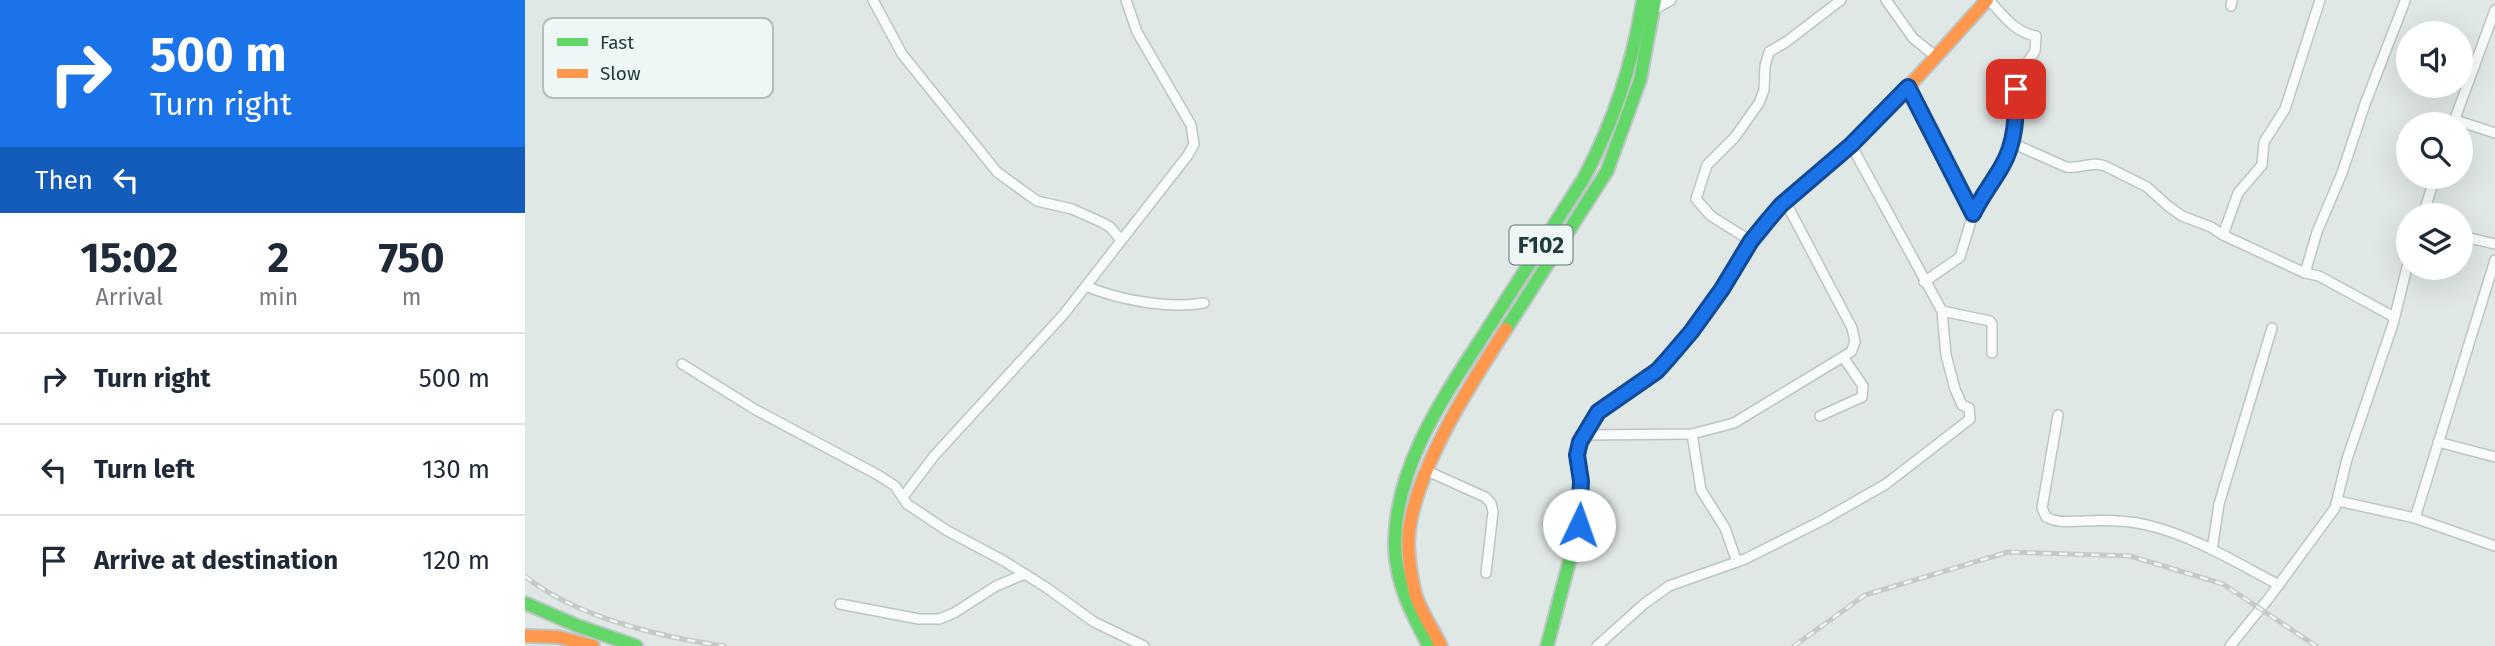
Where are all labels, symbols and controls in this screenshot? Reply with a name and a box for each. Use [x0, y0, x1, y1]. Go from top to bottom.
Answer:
legend [543, 18, 773, 98]
map controls [2396, 21, 2473, 280]
button: sound [2396, 21, 2473, 98]
text: 500 m [150, 25, 287, 84]
icon: right [35, 28, 126, 119]
text: Fast [600, 31, 634, 54]
pin [1986, 59, 2046, 119]
text: Slow [600, 62, 641, 85]
icon: arrive [1997, 70, 2035, 108]
text: Turn right [150, 85, 292, 123]
button: search [2396, 112, 2473, 189]
icon: left [107, 161, 145, 199]
text: Then [35, 165, 93, 196]
button: layers [2396, 203, 2473, 280]
road number: F102 [1509, 226, 1573, 264]
text: 15:02 [80, 233, 178, 283]
text: 2 [267, 233, 289, 283]
text: 750 [378, 233, 445, 283]
text: Arrival [96, 283, 163, 311]
text: min [258, 283, 298, 311]
text: m [402, 283, 421, 311]
icon: right [35, 360, 73, 398]
text: Turn right [94, 363, 211, 394]
text: 500 m [419, 363, 490, 394]
icon: left [35, 451, 73, 489]
text: Turn left [94, 454, 195, 485]
text: 130 m [422, 454, 490, 485]
position arrow [1542, 488, 1616, 562]
icon: arrive [35, 542, 73, 580]
text: Arrive at destination [94, 545, 338, 576]
text: 120 m [422, 545, 490, 576]

